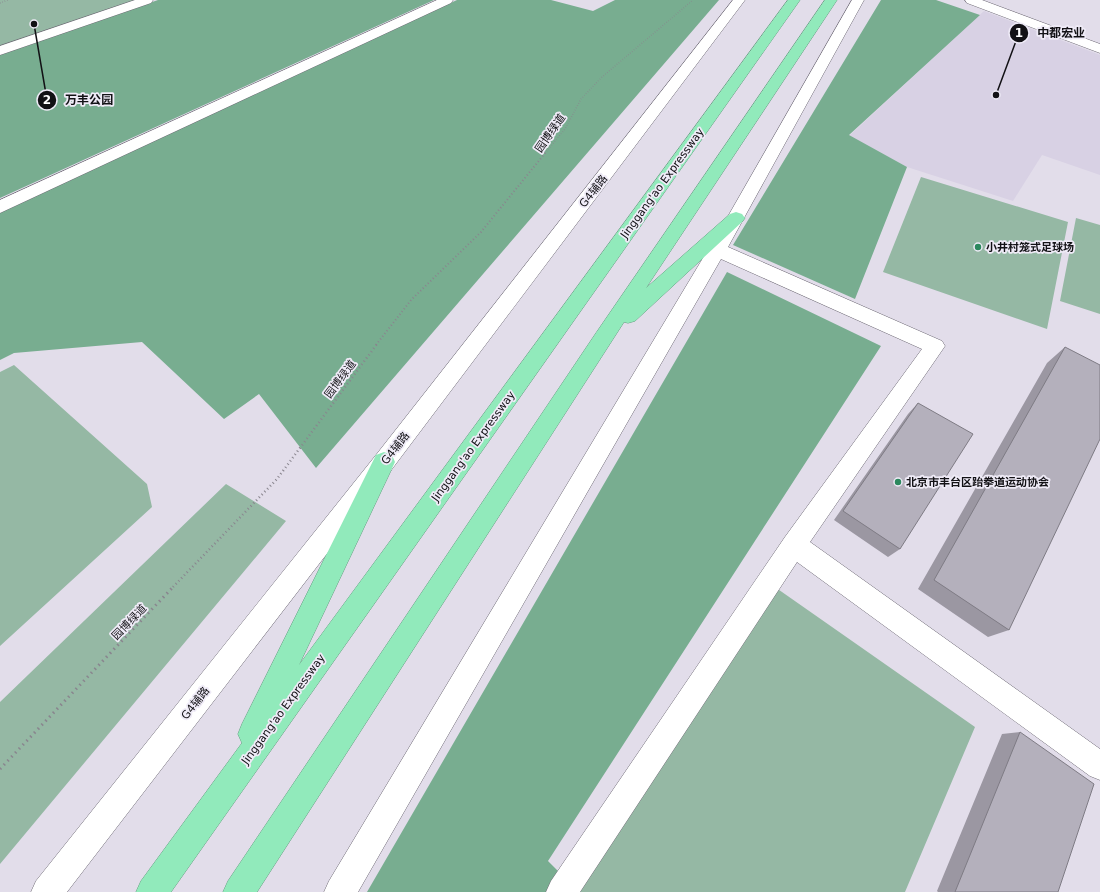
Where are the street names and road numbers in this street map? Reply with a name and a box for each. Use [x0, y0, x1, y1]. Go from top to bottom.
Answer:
street label: 园博绿道 [532, 112, 568, 155]
street label: Jinggang'ao Expressway [617, 125, 707, 242]
street label: G4辅路 [577, 173, 610, 210]
street label: 园博绿道 [322, 358, 359, 401]
street label: Jinggang'ao Expressway [428, 388, 518, 505]
street label: G4辅路 [379, 430, 412, 467]
street label: 园博绿道 [109, 602, 149, 643]
street label: Jinggang'ao Expressway [238, 651, 328, 768]
street label: G4辅路 [179, 685, 212, 722]

